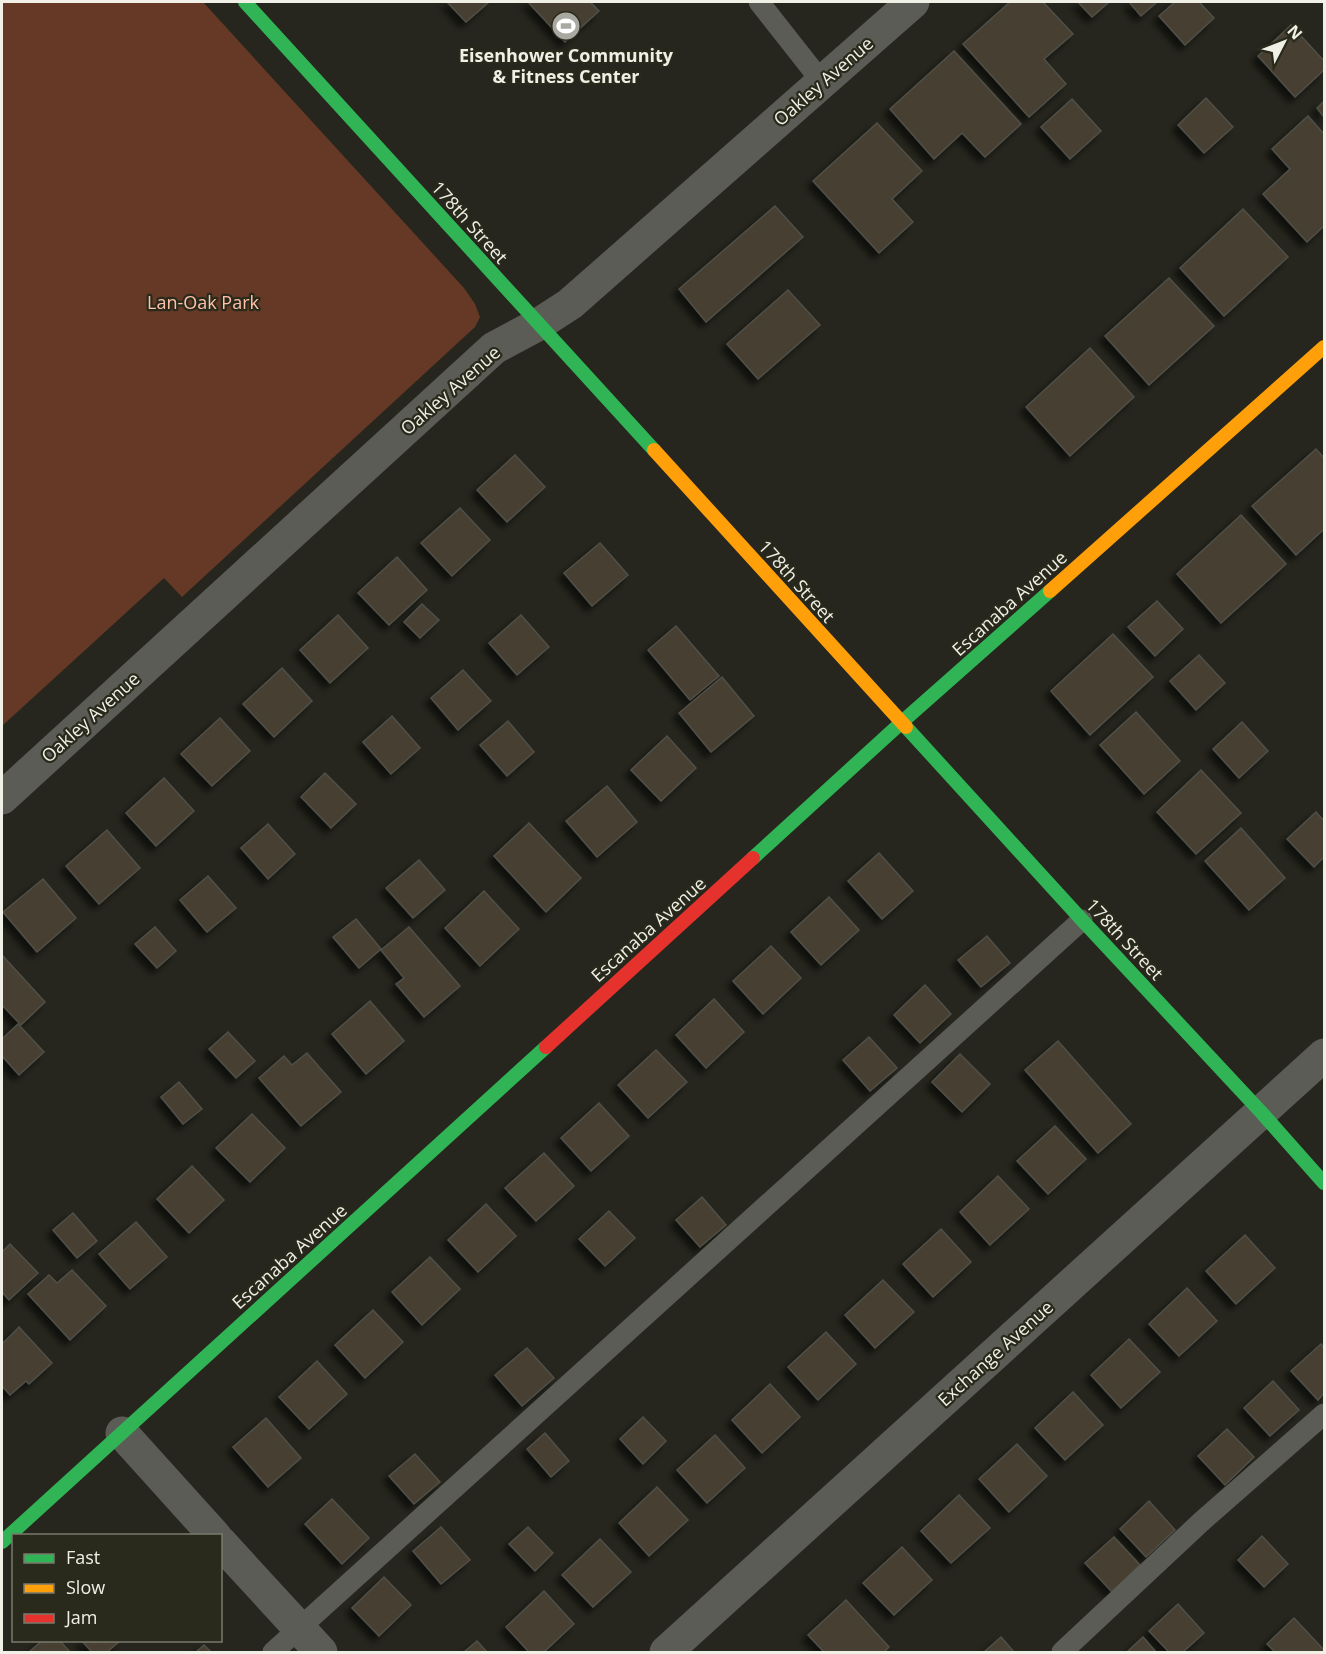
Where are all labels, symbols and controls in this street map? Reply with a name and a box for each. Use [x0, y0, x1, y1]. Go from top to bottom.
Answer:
sports icon: Eisenhower Community & Fitness Center [550, 10, 582, 42]
north arrow [1254, 12, 1314, 72]
text: N [1283, 20, 1308, 44]
street label: Oakley Avenue [768, 31, 878, 131]
place label: Eisenhower Community & Fitness Center [459, 43, 674, 88]
street label: 178th Street [427, 176, 513, 268]
park label: Lan-Oak Park [147, 290, 260, 314]
street label: Oakley Avenue [395, 340, 505, 440]
street label: 178th Street [754, 535, 840, 627]
street label: Escanaba Avenue [946, 545, 1072, 661]
street label: Oakley Avenue [36, 666, 144, 768]
street label: Escanaba Avenue [585, 871, 711, 987]
street label: 178th Street [1081, 893, 1169, 985]
street label: Escanaba Avenue [226, 1198, 352, 1314]
street label: Exchange Avenue [932, 1295, 1058, 1411]
legend [12, 1534, 222, 1642]
text: Fast [66, 1545, 100, 1569]
text: Slow [66, 1575, 105, 1599]
text: Jam [64, 1605, 98, 1629]

